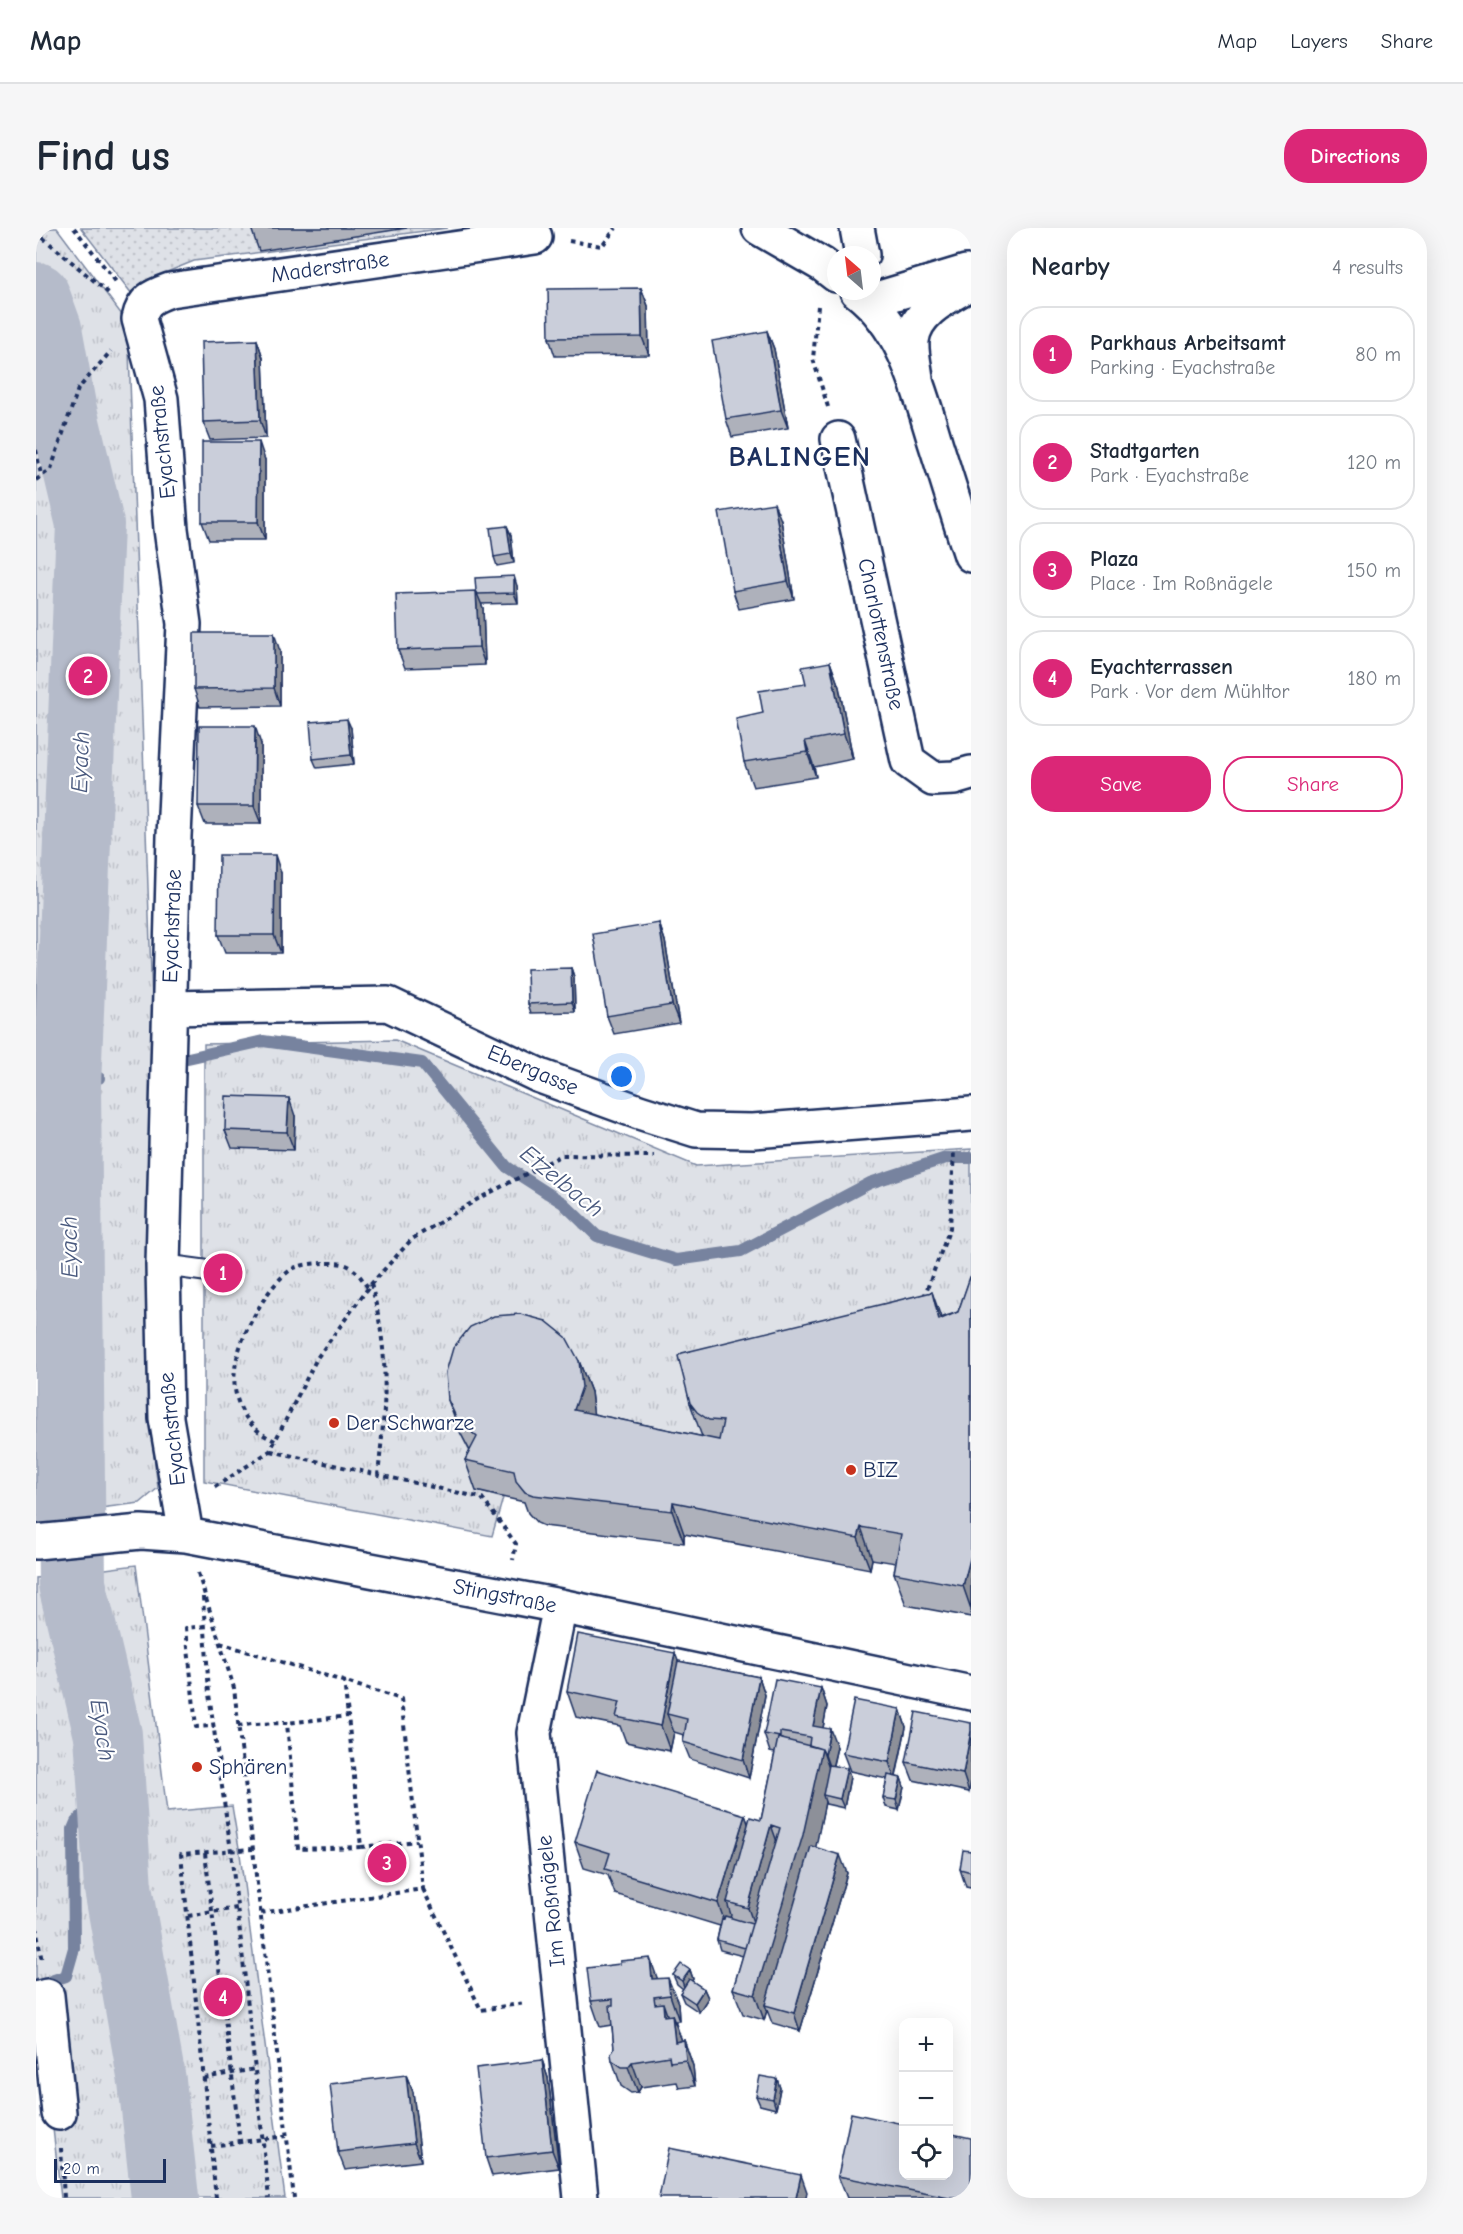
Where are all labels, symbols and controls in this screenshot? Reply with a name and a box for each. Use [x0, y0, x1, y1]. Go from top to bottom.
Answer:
text: Map [30, 25, 81, 57]
text: Map [1218, 29, 1257, 53]
text: Layers [1290, 29, 1348, 53]
text: Share [1381, 29, 1433, 53]
button: Directions [1284, 129, 1427, 183]
text: Find us [36, 132, 170, 181]
street label: Maderstraße [269, 246, 391, 288]
north arrow [827, 246, 881, 300]
text: Nearby [1031, 252, 1110, 282]
text: 4 results [1332, 256, 1403, 279]
text: Parkhaus Arbeitsamt [1090, 330, 1285, 356]
text: 1 [1049, 343, 1056, 366]
text: 80 m [1355, 343, 1401, 366]
text: Parking · Eyachstraße [1090, 356, 1275, 379]
street label: Eyachstraße [143, 384, 181, 500]
text: Stadtgarten [1090, 438, 1200, 464]
district label: BALINGEN [728, 441, 872, 473]
text: 2 [1048, 451, 1057, 474]
text: 120 m [1347, 451, 1401, 474]
text: Park · Eyachstraße [1090, 464, 1249, 487]
text: Plaza [1090, 546, 1139, 572]
street label: Charlottenstraße [852, 556, 910, 712]
text: 3 [1048, 559, 1057, 582]
text: 150 m [1347, 559, 1401, 582]
text: Place · Im Roßnägele [1090, 572, 1273, 595]
pin: 2 [68, 654, 108, 698]
text: Eyachterrassen [1090, 654, 1233, 680]
text: 4 [1048, 667, 1057, 690]
text: 180 m [1347, 667, 1401, 690]
text: Park · Vor dem Mühltor [1090, 680, 1289, 703]
water label: Eyach [65, 730, 95, 794]
button: Save [1031, 756, 1211, 812]
button: Share [1223, 756, 1403, 812]
street label: Eyachstraße [157, 868, 187, 984]
street label: Ebergasse [484, 1039, 582, 1101]
your location [607, 1062, 636, 1091]
water label: Etzelbach [515, 1139, 609, 1223]
water label: Eyach [54, 1216, 84, 1278]
pin: 1 [204, 1250, 243, 1296]
street label: Eyachstraße [153, 1371, 191, 1487]
place label: Der Schwarze [346, 1410, 474, 1436]
marker: Der Schwarze [327, 1416, 341, 1430]
place label: BIZ [863, 1457, 898, 1483]
marker: BIZ [844, 1463, 858, 1477]
street label: Stingstraße [451, 1573, 559, 1619]
water label: Eyach [84, 1697, 122, 1763]
place label: Sphären [209, 1754, 287, 1780]
marker: Sphären [190, 1760, 204, 1774]
street label: Im Roßnägele [531, 1834, 571, 1968]
pin: 3 [368, 1840, 406, 1886]
pin: 4 [204, 1974, 243, 2020]
map controls [899, 2018, 953, 2180]
button: + [899, 2018, 953, 2072]
button: − [899, 2072, 953, 2126]
button: locate [899, 2126, 953, 2180]
scale bar [54, 2156, 166, 2184]
text: 20 m [63, 2160, 100, 2178]

